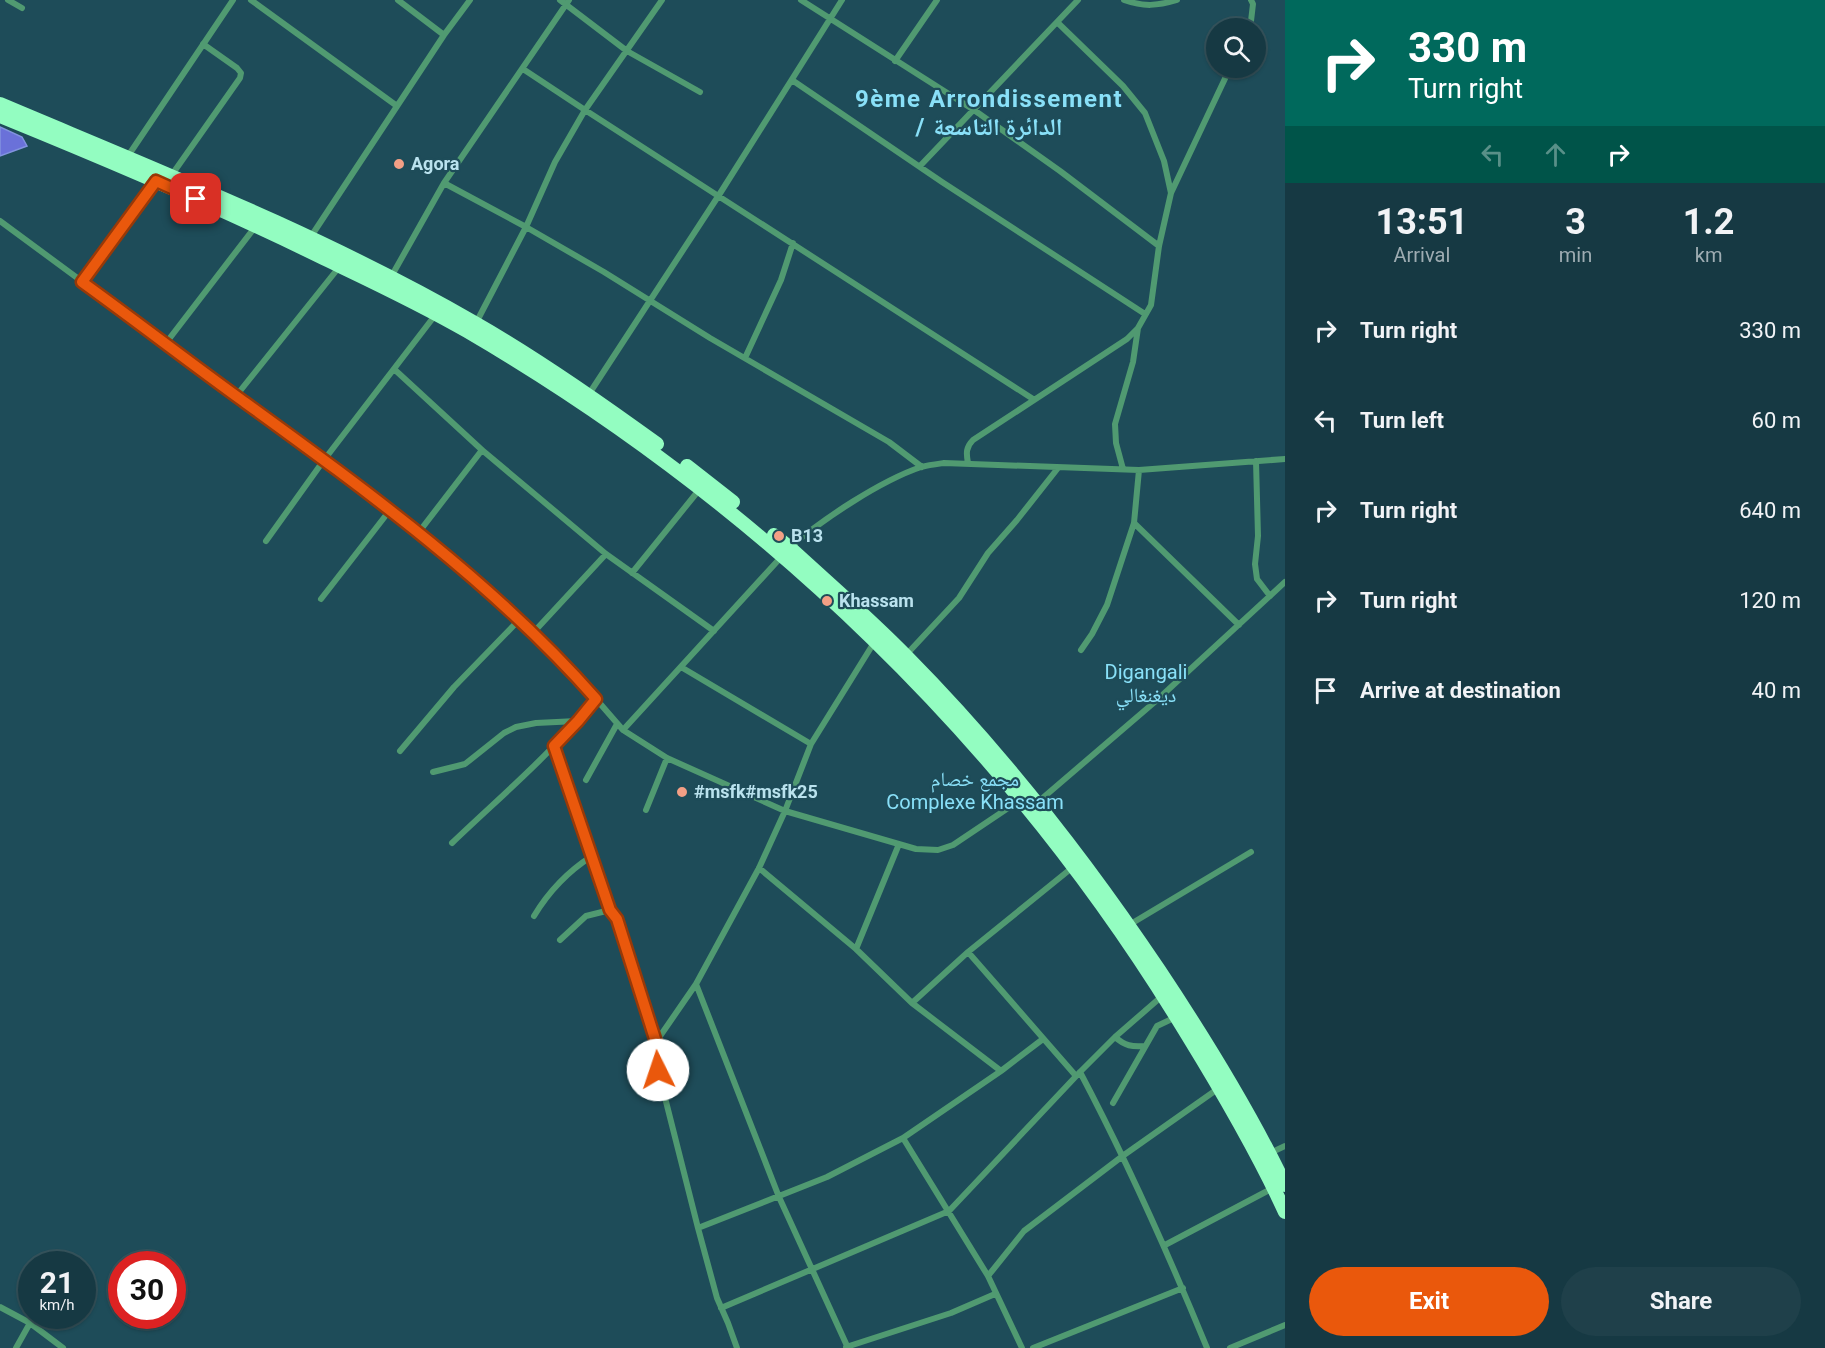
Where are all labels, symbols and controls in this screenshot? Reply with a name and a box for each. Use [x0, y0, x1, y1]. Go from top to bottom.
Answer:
map controls [1206, 18, 1266, 78]
button: search [1206, 18, 1266, 78]
text: 330 m [1408, 23, 1527, 72]
icon: right [1309, 24, 1387, 102]
text: Turn right [1408, 73, 1523, 105]
district label: 9ème Arrondissement / الدائرة التاسعة [855, 85, 1123, 141]
icon: left [1476, 138, 1509, 171]
icon: ahead [1539, 138, 1572, 171]
icon: right [1602, 138, 1635, 171]
place label: Agora [411, 153, 460, 174]
marker: Agora [392, 157, 406, 171]
pin [170, 173, 221, 224]
icon: arrive [179, 182, 212, 215]
text: 13:51 [1376, 201, 1468, 243]
text: 3 [1565, 201, 1586, 243]
text: 1.2 [1683, 201, 1734, 243]
text: Arrival [1394, 243, 1450, 267]
text: min [1559, 243, 1592, 267]
text: km [1695, 243, 1722, 267]
icon: right [1309, 314, 1342, 347]
text: Turn right [1360, 318, 1457, 343]
text: 330 m [1739, 318, 1801, 343]
icon: left [1309, 404, 1342, 437]
text: Turn left [1360, 408, 1444, 433]
text: 60 m [1752, 408, 1801, 433]
icon: right [1309, 494, 1342, 527]
text: Turn right [1360, 498, 1457, 523]
text: 640 m [1739, 498, 1801, 523]
place label: B13 [791, 525, 823, 546]
marker: B13 [772, 529, 786, 543]
icon: right [1309, 584, 1342, 617]
text: Turn right [1360, 588, 1457, 613]
text: 120 m [1739, 588, 1801, 613]
place label: Khassam [839, 590, 914, 611]
marker: Khassam [820, 594, 834, 608]
district label: Digangali ديغنغالي [1105, 660, 1187, 711]
icon: arrive [1309, 674, 1342, 707]
text: Arrive at destination [1360, 678, 1561, 703]
text: 40 m [1752, 678, 1801, 703]
district label: مجمع خصام Complexe Khassam [886, 767, 1064, 814]
place label: #msfk#msfk25 [694, 781, 818, 802]
marker: #msfk#msfk25 [675, 785, 689, 799]
position arrow [626, 1038, 690, 1102]
speed limit sign: 30 [108, 1251, 186, 1329]
text: 21 [40, 1265, 74, 1300]
button: Exit [1309, 1267, 1549, 1336]
button: Share [1561, 1267, 1801, 1336]
text: km/h [39, 1296, 75, 1314]

